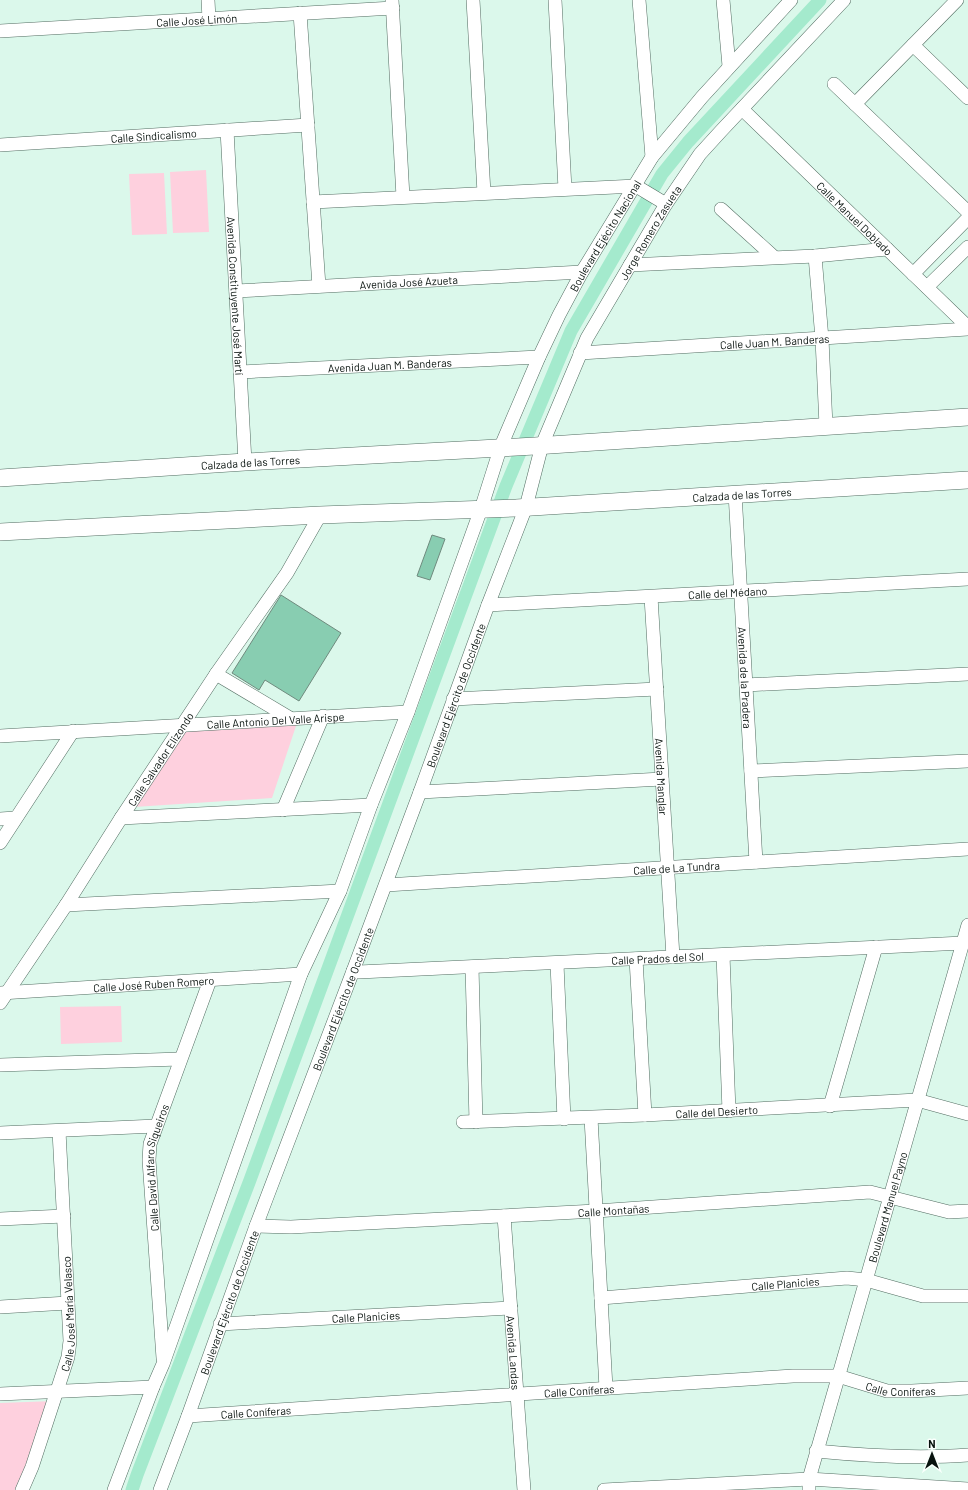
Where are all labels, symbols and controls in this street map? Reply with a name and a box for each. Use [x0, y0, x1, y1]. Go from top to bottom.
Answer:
street label: Calle José Limón [156, 11, 238, 28]
street label: Calle Sindicalismo [110, 126, 197, 144]
street label: Boulevard Ejécito Nacional [566, 177, 643, 293]
street label: Calle Manuel Doblado [814, 178, 896, 258]
street label: Jorge Romero Zasueta [616, 183, 683, 282]
street label: Avenida Constituyente José Martí [225, 216, 247, 376]
street label: Avenida José Azueta [359, 272, 458, 291]
street label: Calle Juan M. Banderas [719, 331, 830, 351]
street label: Avenida Juan M. Banderas [327, 355, 452, 374]
street label: Calzada de las Torres [200, 452, 300, 471]
street label: Calzada de las Torres [692, 484, 792, 504]
street label: Calle del Médano [688, 583, 768, 601]
street label: Boulevard Ejército de Occidente [423, 621, 487, 769]
street label: Avenida de la Pradera [736, 626, 755, 729]
street label: Calle Salvador Elizondo [124, 709, 196, 808]
street label: Calle Antonio Del Valle Arispe [206, 709, 345, 730]
street label: Avenida Manglar [653, 738, 671, 816]
street label: Calle de La Tundra [633, 858, 720, 876]
street label: Boulevard Ejército de Occidente [309, 925, 375, 1072]
street label: Calle Prados del Sol [611, 949, 704, 966]
street label: Calle José Ruben Romero [93, 973, 215, 994]
street label: Calle David Alfaro Siqueiros [142, 1102, 171, 1232]
street label: Calle del Desierto [675, 1102, 758, 1120]
street label: Boulevard Manuel Payno [865, 1150, 909, 1264]
street label: Calle Montañas [577, 1201, 650, 1218]
street label: Boulevard Ejército de Occidente [197, 1228, 261, 1376]
street label: Calle José María Velasco [57, 1256, 77, 1373]
street label: Calle Planicies [751, 1274, 820, 1292]
street label: Calle Planicies [331, 1308, 400, 1324]
street label: Avenida Landas [505, 1315, 523, 1390]
street label: Calle Coníferas [864, 1378, 936, 1398]
street label: Calle Coníferas [544, 1381, 615, 1399]
street label: Calle Coníferas [220, 1403, 291, 1420]
north arrow [912, 1434, 952, 1474]
text: N [928, 1437, 936, 1450]

